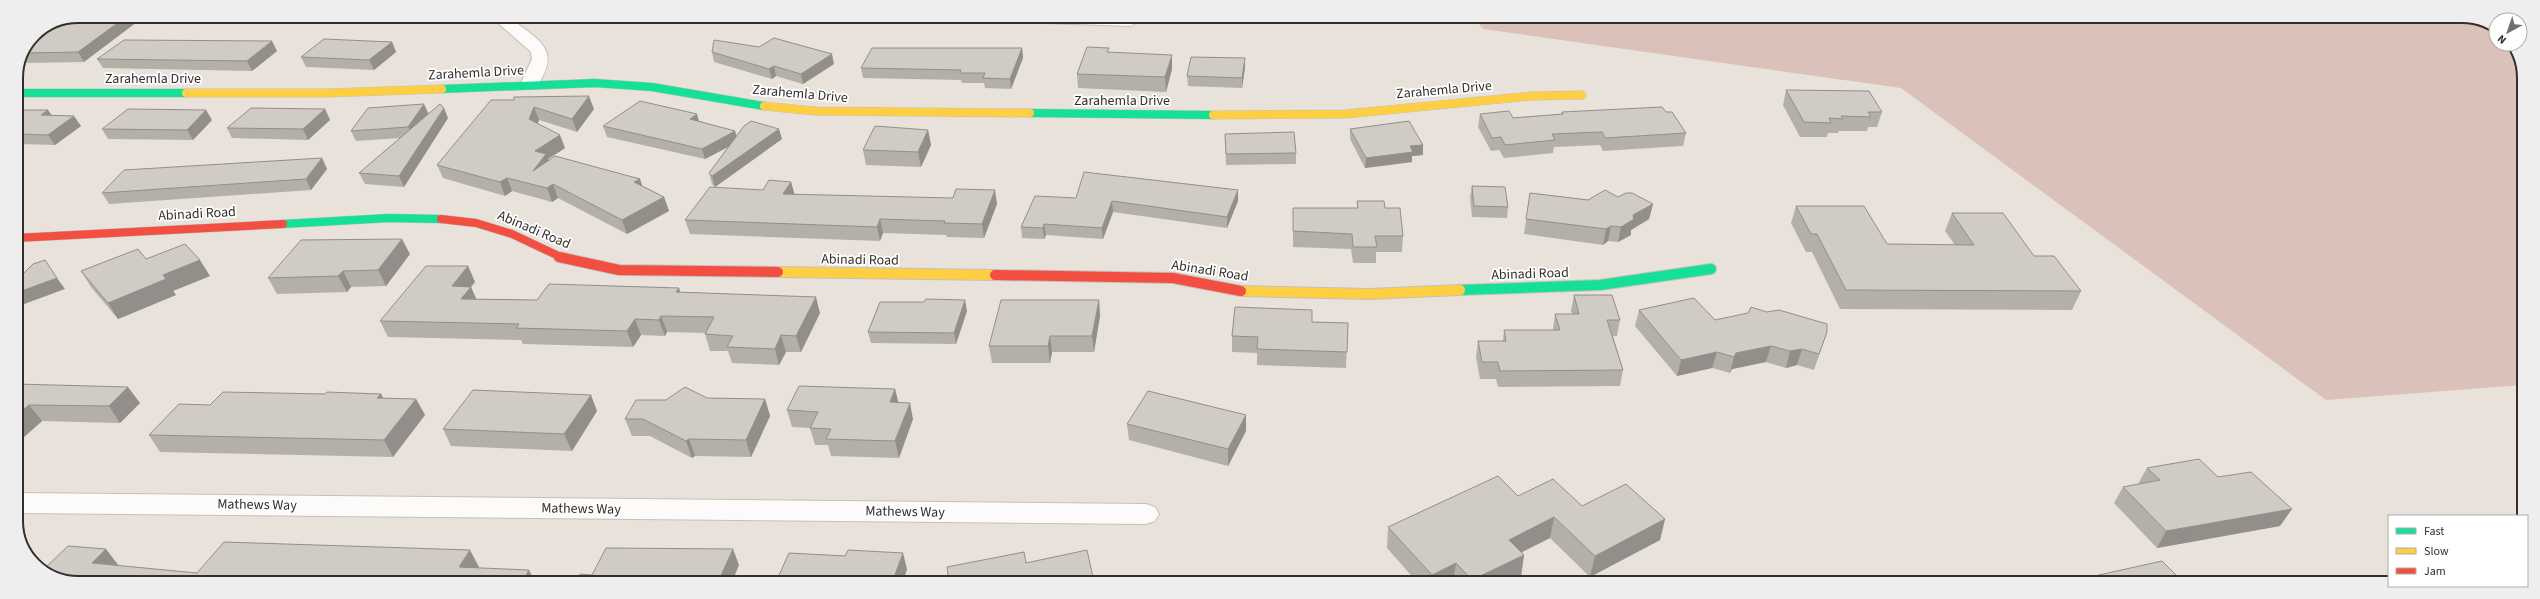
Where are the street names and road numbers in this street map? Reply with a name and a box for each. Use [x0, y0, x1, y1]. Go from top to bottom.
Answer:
street label: Zarahemla Drive [428, 61, 524, 85]
street label: Zarahemla Drive [105, 69, 201, 89]
street label: Zarahemla Drive [1395, 76, 1493, 104]
street label: Zarahemla Drive [751, 80, 849, 108]
street label: Zarahemla Drive [1074, 91, 1170, 111]
street label: Abinadi Road [158, 202, 236, 226]
street label: Abinadi Road [494, 206, 574, 254]
street label: Abinadi Road [821, 249, 899, 271]
street label: Abinadi Road [1170, 255, 1250, 287]
street label: Abinadi Road [1491, 263, 1569, 285]
street label: Mathews Way [217, 494, 297, 516]
street label: Mathews Way [541, 498, 621, 520]
street label: Mathews Way [865, 501, 945, 523]

